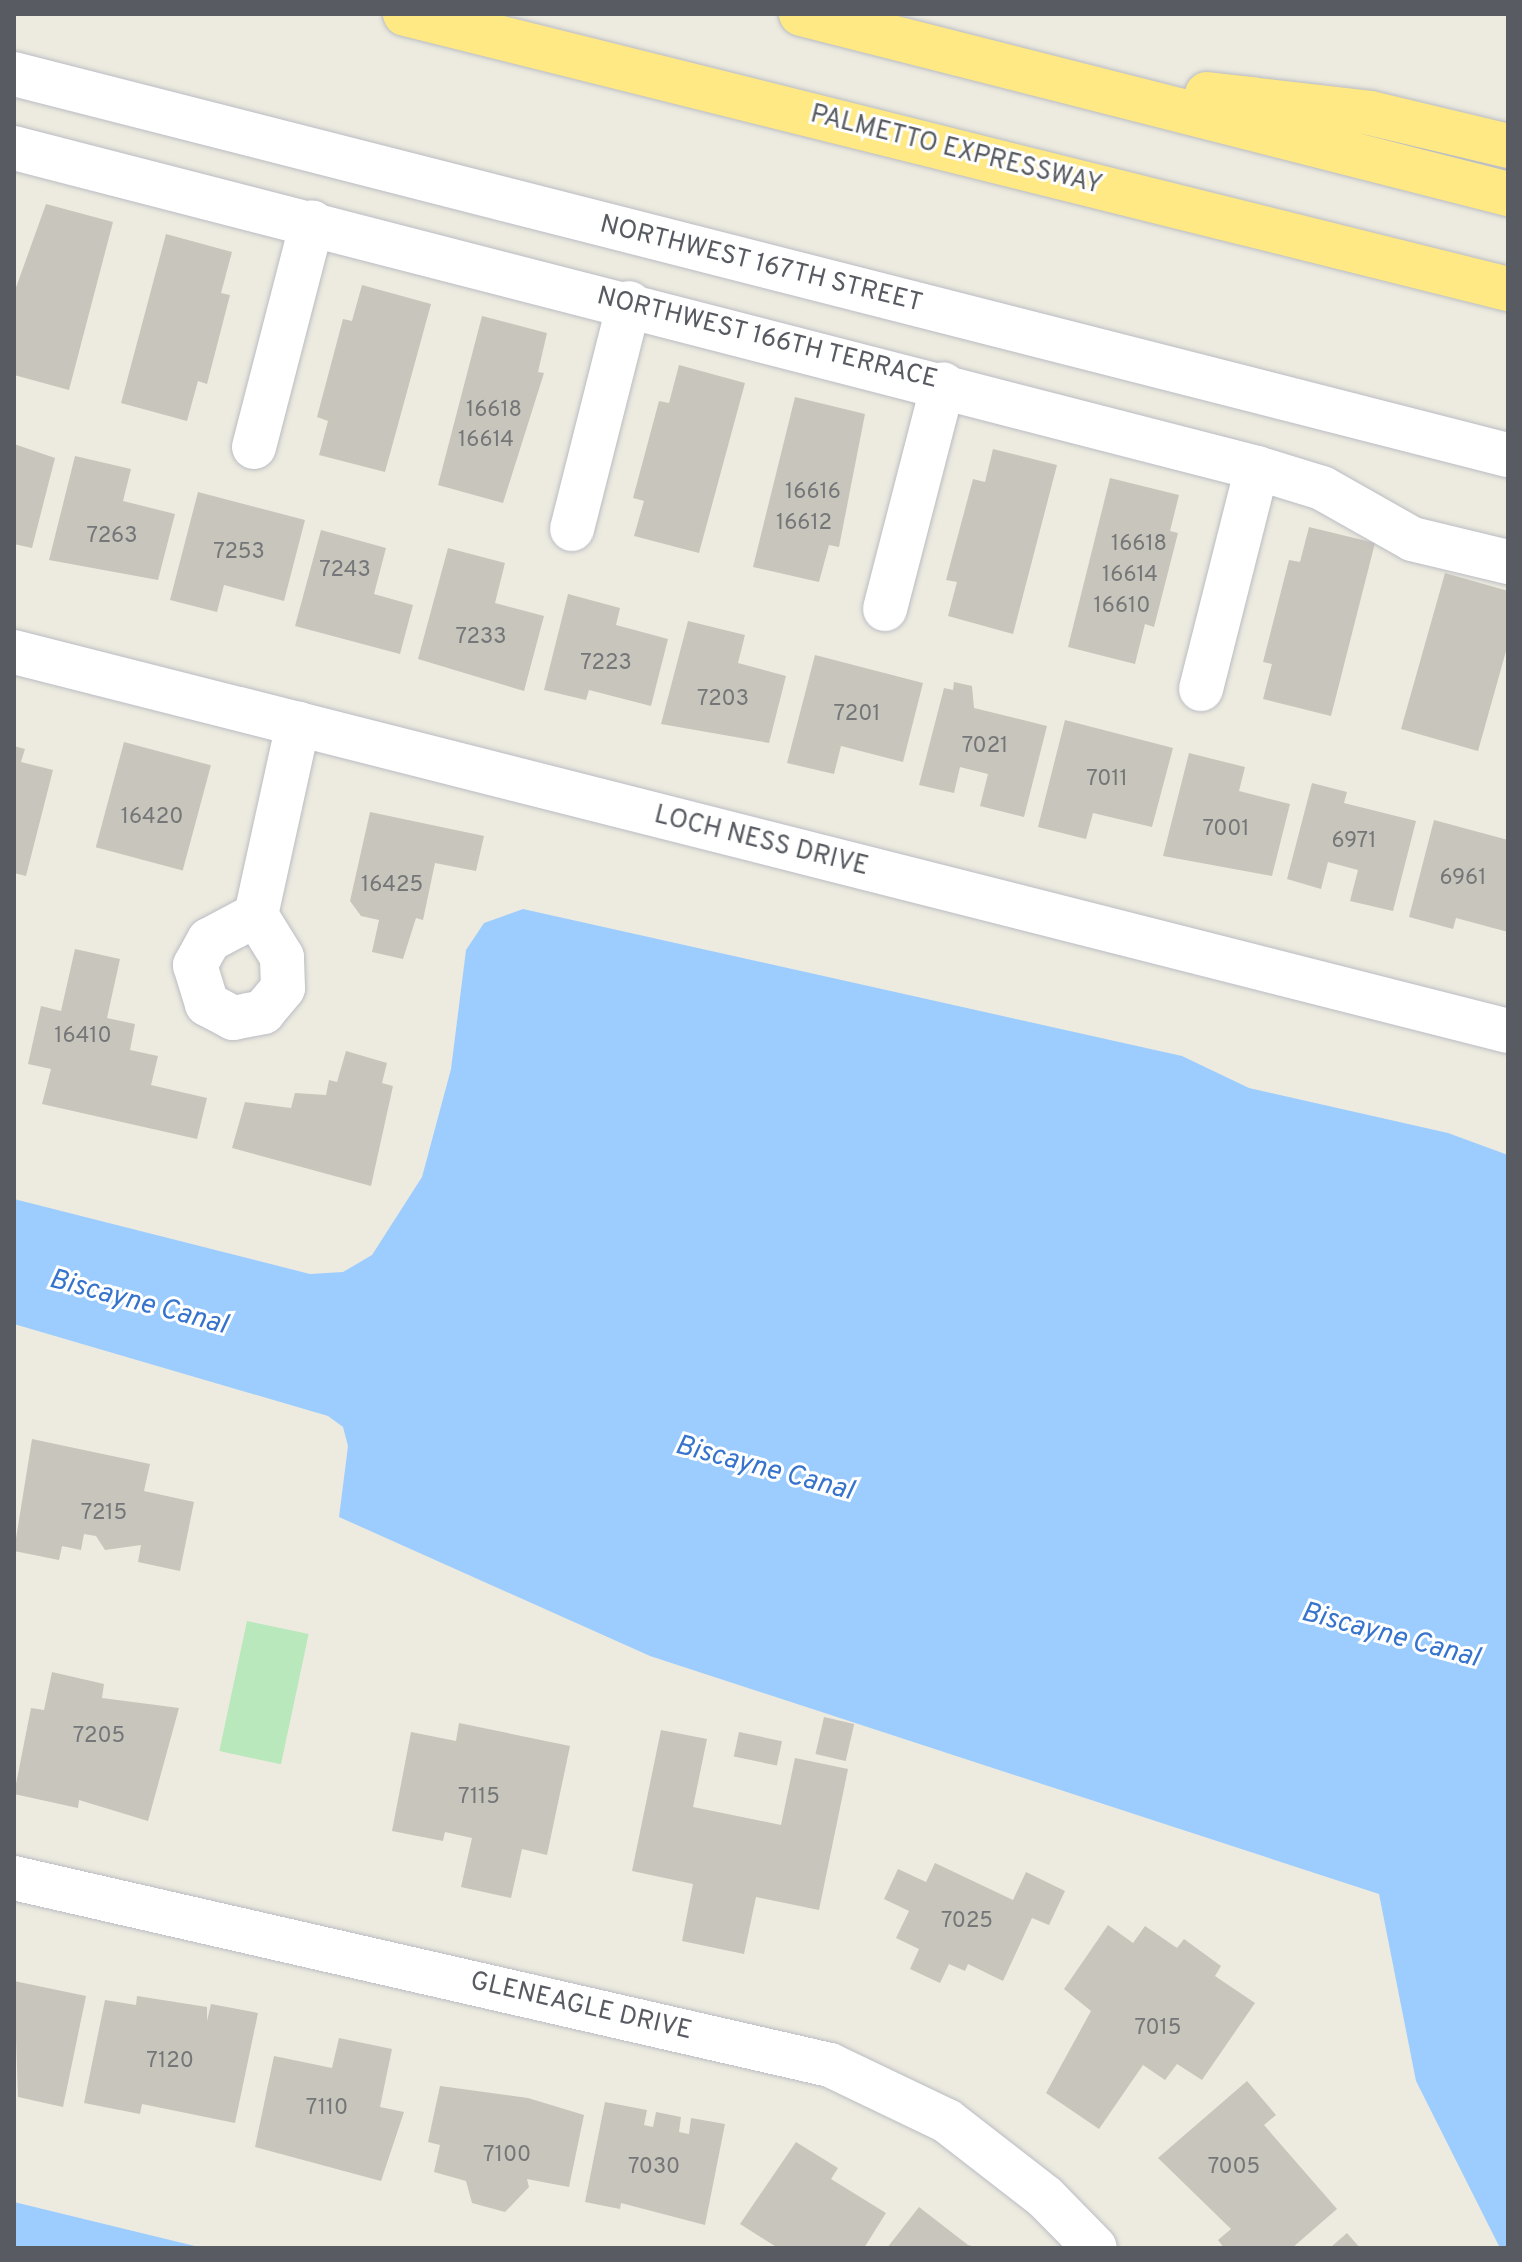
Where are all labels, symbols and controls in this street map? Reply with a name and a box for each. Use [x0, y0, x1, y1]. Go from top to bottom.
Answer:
street label: PALMETTO EXPRESSWAY [807, 100, 1105, 202]
street label: NORTHWEST 167TH STREET [596, 210, 926, 320]
street label: NORTHWEST 166TH TERRACE [592, 281, 942, 397]
house number: 16618 [466, 398, 522, 424]
house number: 16614 [458, 428, 514, 454]
house number: 16616 [785, 480, 841, 506]
house number: 16612 [776, 511, 832, 537]
house number: 7263 [87, 524, 137, 550]
house number: 16618 [1111, 532, 1167, 558]
house number: 7253 [213, 540, 265, 566]
house number: 7243 [319, 558, 371, 584]
house number: 16614 [1102, 563, 1158, 589]
house number: 16610 [1094, 594, 1150, 620]
house number: 7233 [455, 625, 507, 651]
house number: 7223 [580, 651, 632, 677]
house number: 7203 [697, 687, 749, 713]
house number: 7201 [834, 702, 880, 728]
house number: 7021 [962, 734, 1008, 760]
house number: 7011 [1086, 767, 1128, 793]
street label: LOCH NESS DRIVE [651, 800, 871, 884]
house number: 16420 [121, 805, 183, 831]
house number: 7001 [1202, 817, 1250, 843]
house number: 6971 [1332, 829, 1376, 855]
house number: 6961 [1440, 866, 1486, 892]
house number: 16425 [361, 873, 423, 899]
house number: 16410 [54, 1024, 112, 1050]
water label: Biscayne Canal [45, 1263, 231, 1343]
water label: Biscayne Canal [671, 1429, 857, 1509]
house number: 7215 [81, 1501, 127, 1527]
water label: Biscayne Canal [1297, 1596, 1483, 1676]
house number: 7205 [73, 1724, 125, 1750]
house number: 7115 [458, 1785, 500, 1811]
house number: 7025 [941, 1909, 993, 1935]
street label: GLENEAGLE DRIVE [467, 1966, 695, 2048]
house number: 7015 [1135, 2016, 1181, 2042]
house number: 7120 [146, 2049, 194, 2075]
house number: 7110 [306, 2096, 348, 2122]
house number: 7100 [483, 2143, 531, 2169]
house number: 7030 [628, 2155, 680, 2181]
house number: 7005 [1208, 2155, 1260, 2181]

